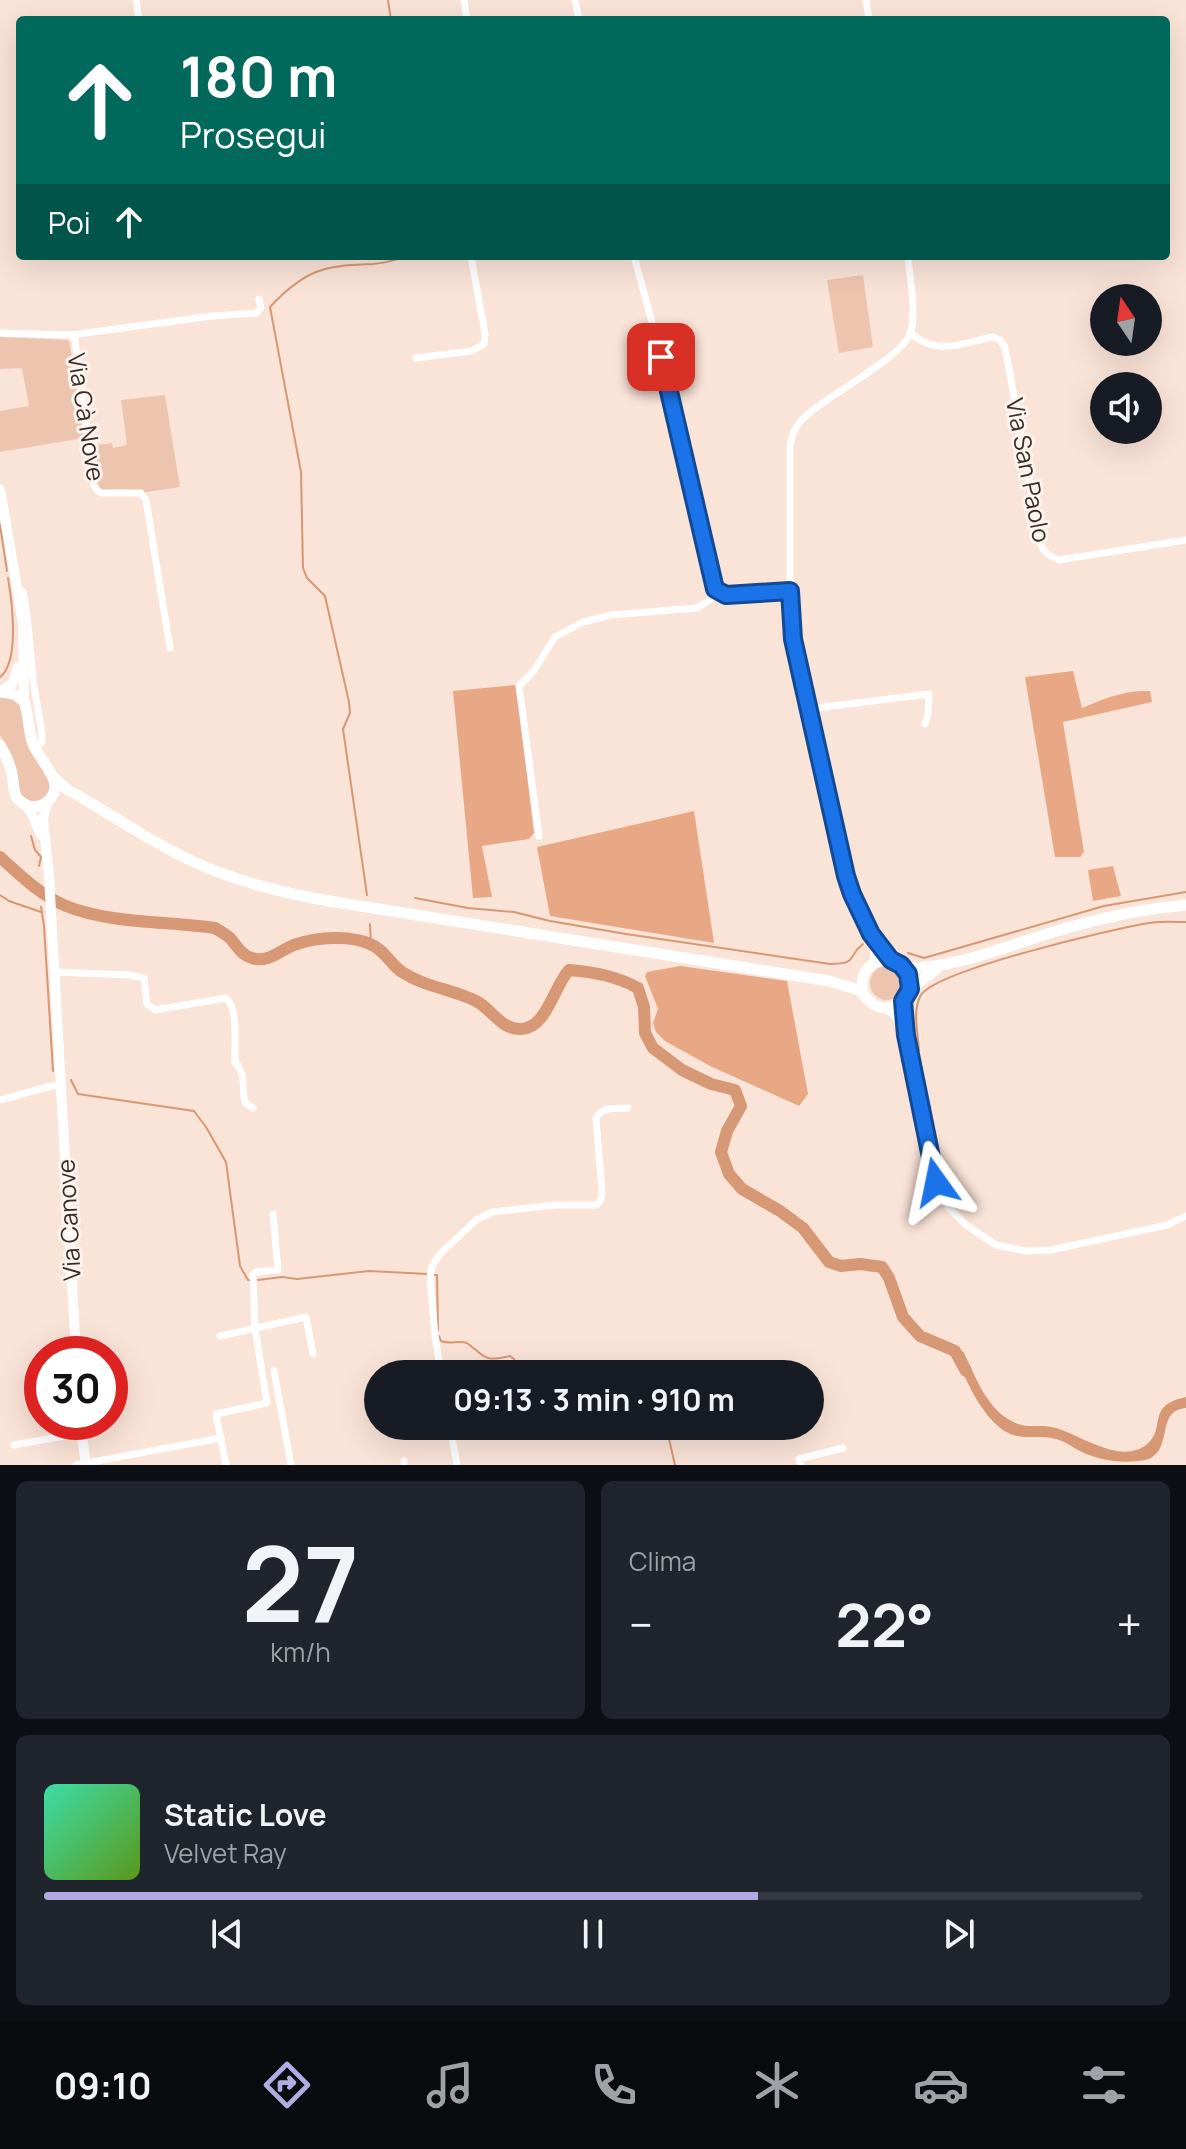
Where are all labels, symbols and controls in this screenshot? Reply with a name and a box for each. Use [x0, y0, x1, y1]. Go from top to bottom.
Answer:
text: 180 m [180, 37, 337, 114]
icon: ahead [48, 48, 152, 152]
text: Prosegui [180, 110, 327, 159]
icon: ahead [107, 200, 151, 244]
text: Poi [48, 202, 91, 243]
north arrow [1090, 284, 1162, 356]
map controls [1090, 284, 1162, 444]
pin [627, 323, 695, 391]
icon: arrive [639, 335, 683, 379]
street label: Via Cà Nove [61, 351, 113, 483]
button: sound [1090, 372, 1162, 444]
street label: Via San Paolo [999, 395, 1059, 545]
position arrow [894, 1140, 978, 1224]
street label: Via Canove [48, 1158, 88, 1282]
speed limit sign: 30 [24, 1336, 128, 1440]
text: 09:13 · 3 min · 910 m [453, 1379, 735, 1420]
text: 27 [242, 1511, 359, 1653]
text: Clima [629, 1543, 696, 1579]
text: 22° [835, 1583, 934, 1665]
text: − [629, 1594, 653, 1654]
text: + [1117, 1594, 1142, 1654]
text: km/h [270, 1634, 331, 1670]
text: Static Love [164, 1794, 327, 1835]
text: Velvet Ray [164, 1835, 287, 1871]
icon: previous [205, 1912, 249, 1956]
icon: pause [571, 1912, 615, 1956]
icon: next [937, 1912, 981, 1956]
icon: directions [259, 2057, 315, 2113]
icon: music [422, 2057, 478, 2113]
icon: phone [586, 2057, 642, 2113]
icon: climate [749, 2057, 805, 2113]
icon: car [913, 2057, 969, 2113]
icon: filters [1076, 2057, 1132, 2113]
text: 09:10 [54, 2061, 152, 2110]

